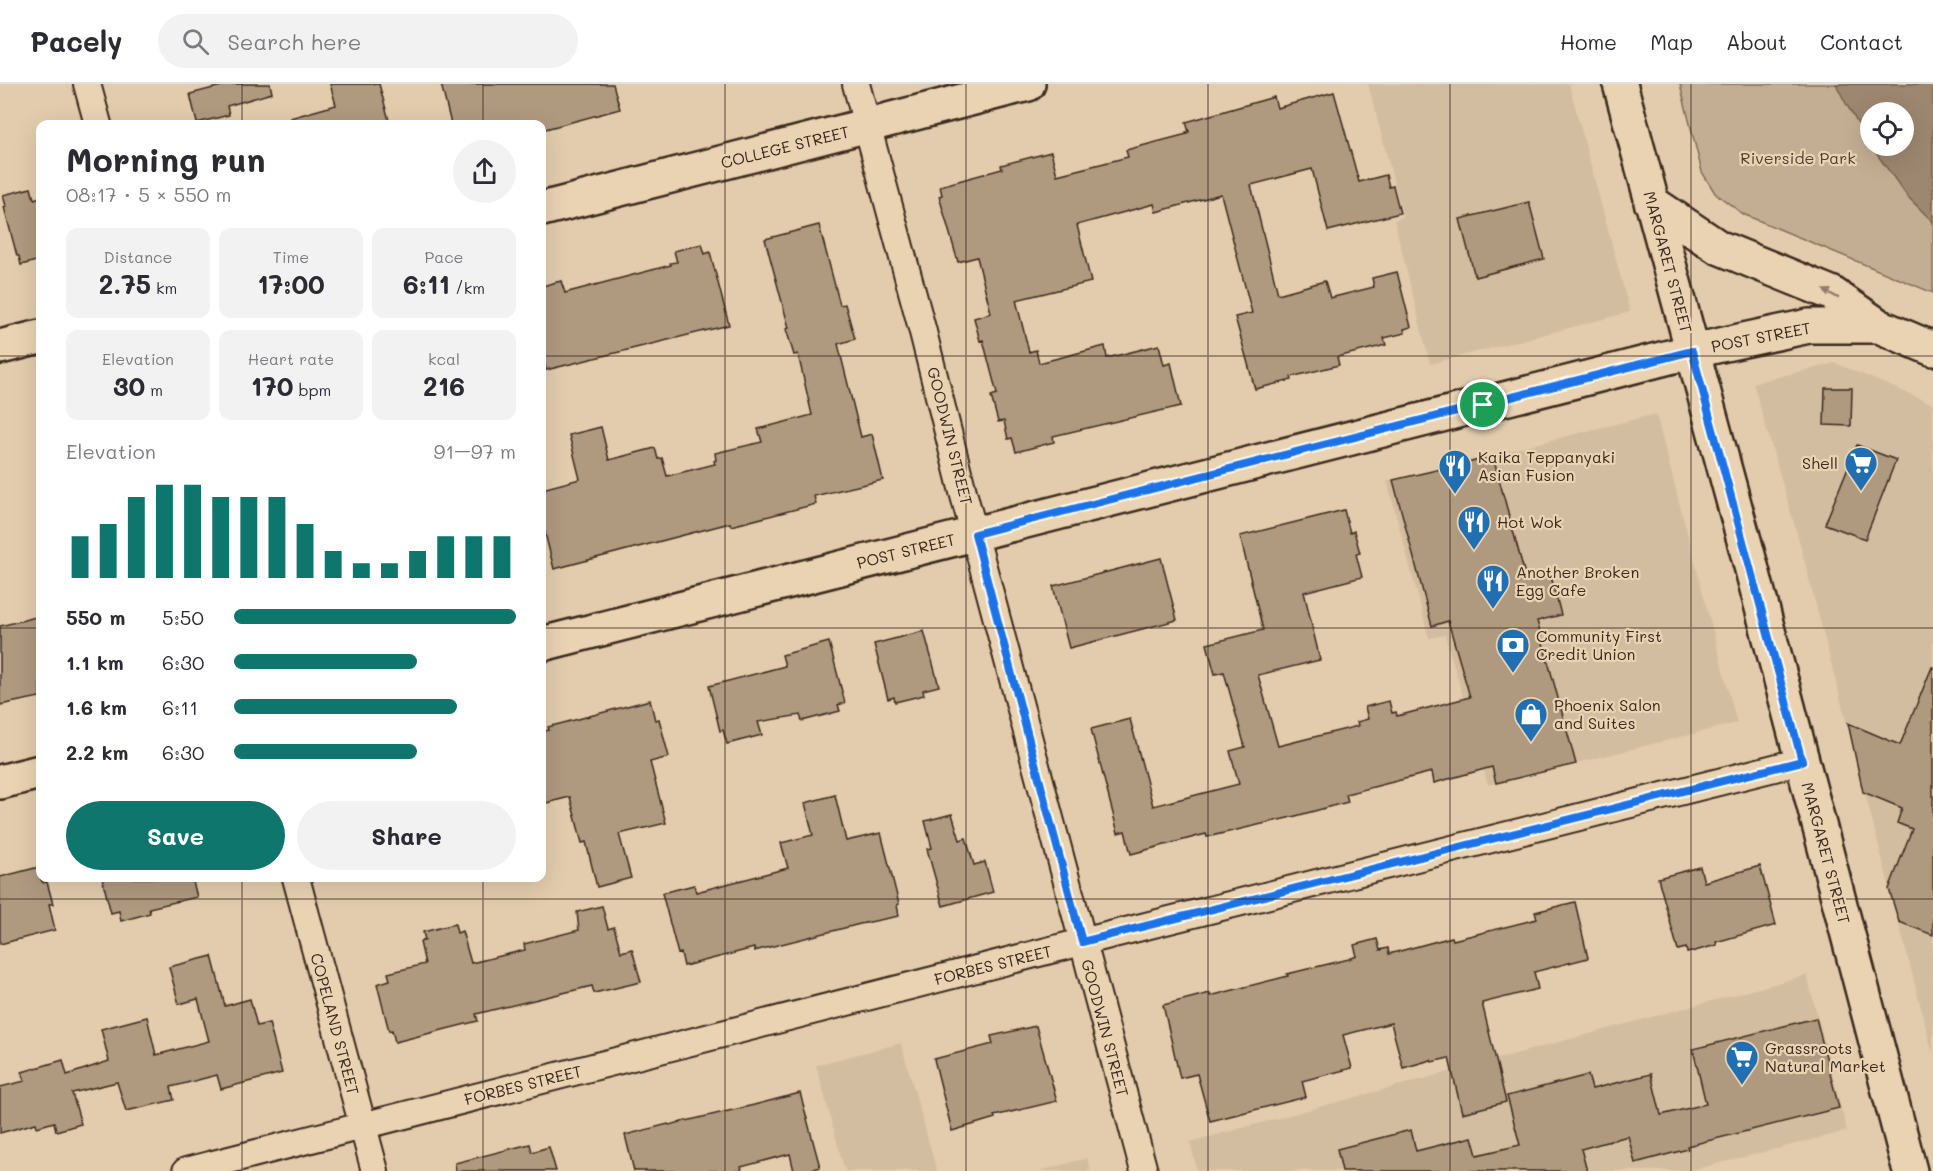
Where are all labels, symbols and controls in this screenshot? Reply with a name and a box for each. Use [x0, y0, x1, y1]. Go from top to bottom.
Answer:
search box [158, 14, 578, 68]
text: Pacely [30, 23, 122, 59]
icon: search [179, 25, 212, 58]
text: Search here [227, 27, 361, 56]
text: Home [1560, 28, 1617, 55]
text: Map [1650, 28, 1693, 55]
text: About [1726, 28, 1787, 55]
text: Contact [1820, 28, 1903, 55]
map controls [1860, 102, 1914, 156]
button: locate [1860, 102, 1914, 156]
street label: COLLEGE STREET [718, 120, 851, 173]
text: Morning run [66, 137, 266, 180]
button: share [453, 140, 516, 203]
park label: Riverside Park [1740, 147, 1856, 168]
text: 08:17 · 5 × 550 m [66, 181, 231, 207]
street label: MARGARET STREET [1639, 189, 1698, 335]
text: Distance [104, 246, 172, 267]
text: Time [273, 246, 309, 267]
text: Pace [424, 246, 464, 267]
text: 2.75 [99, 267, 151, 301]
text: 17:00 [257, 267, 325, 301]
text: 6:11 [403, 267, 450, 301]
text: km [151, 277, 177, 298]
text: /km [450, 277, 485, 298]
one-way arrow [1822, 289, 1839, 299]
street label: POST STREET [1709, 317, 1813, 356]
text: Elevation [102, 348, 174, 369]
text: Heart rate [248, 348, 334, 369]
text: kcal [428, 348, 460, 369]
street label: GOODWIN STREET [923, 365, 978, 507]
text: 30 [113, 369, 145, 403]
text: 170 [251, 369, 293, 403]
text: 216 [423, 369, 465, 403]
text: m [145, 379, 163, 400]
text: bpm [293, 379, 331, 400]
pin [1457, 379, 1508, 430]
icon: arrive [1466, 388, 1499, 421]
text: Elevation [66, 438, 156, 464]
text: 91–97 m [434, 438, 516, 464]
supermarket icon: Shell [1843, 445, 1879, 492]
place label: Kaika Teppanyaki Asian Fusion [1478, 446, 1615, 485]
restaurant icon: Kaika Teppanyaki Asian Fusion [1437, 448, 1473, 495]
place label: Shell [1802, 452, 1838, 473]
restaurant icon: Hot Wok [1456, 504, 1492, 551]
place label: Hot Wok [1497, 511, 1562, 532]
street label: POST STREET [854, 528, 957, 573]
place label: Another Broken Egg Cafe [1516, 561, 1639, 600]
restaurant icon: Another Broken Egg Cafe [1475, 563, 1511, 610]
text: 550 m [66, 604, 125, 630]
text: 5:50 [162, 604, 204, 630]
place label: Community First Credit Union [1536, 625, 1662, 664]
bank icon: Community First Credit Union [1495, 627, 1531, 674]
text: 1.1 km [66, 649, 124, 675]
text: 6:30 [162, 649, 204, 675]
text: 1.6 km [66, 694, 127, 720]
text: 6:11 [162, 694, 198, 720]
place label: Phoenix Salon and Suites [1554, 694, 1661, 733]
shop icon: Phoenix Salon and Suites [1513, 696, 1549, 743]
text: 2.2 km [66, 739, 128, 765]
text: 6:30 [162, 739, 204, 765]
street label: MARGARET STREET [1797, 780, 1856, 926]
button: Save [66, 801, 285, 870]
button: Share [297, 801, 516, 870]
street label: FORBES STREET [932, 940, 1054, 989]
street label: COPELAND STREET [306, 951, 365, 1097]
street label: GOODWIN STREET [1077, 957, 1134, 1099]
place label: Grassroots Natural Market [1765, 1037, 1886, 1076]
supermarket icon: Grassroots Natural Market [1724, 1039, 1760, 1086]
street label: FORBES STREET [462, 1060, 584, 1109]

